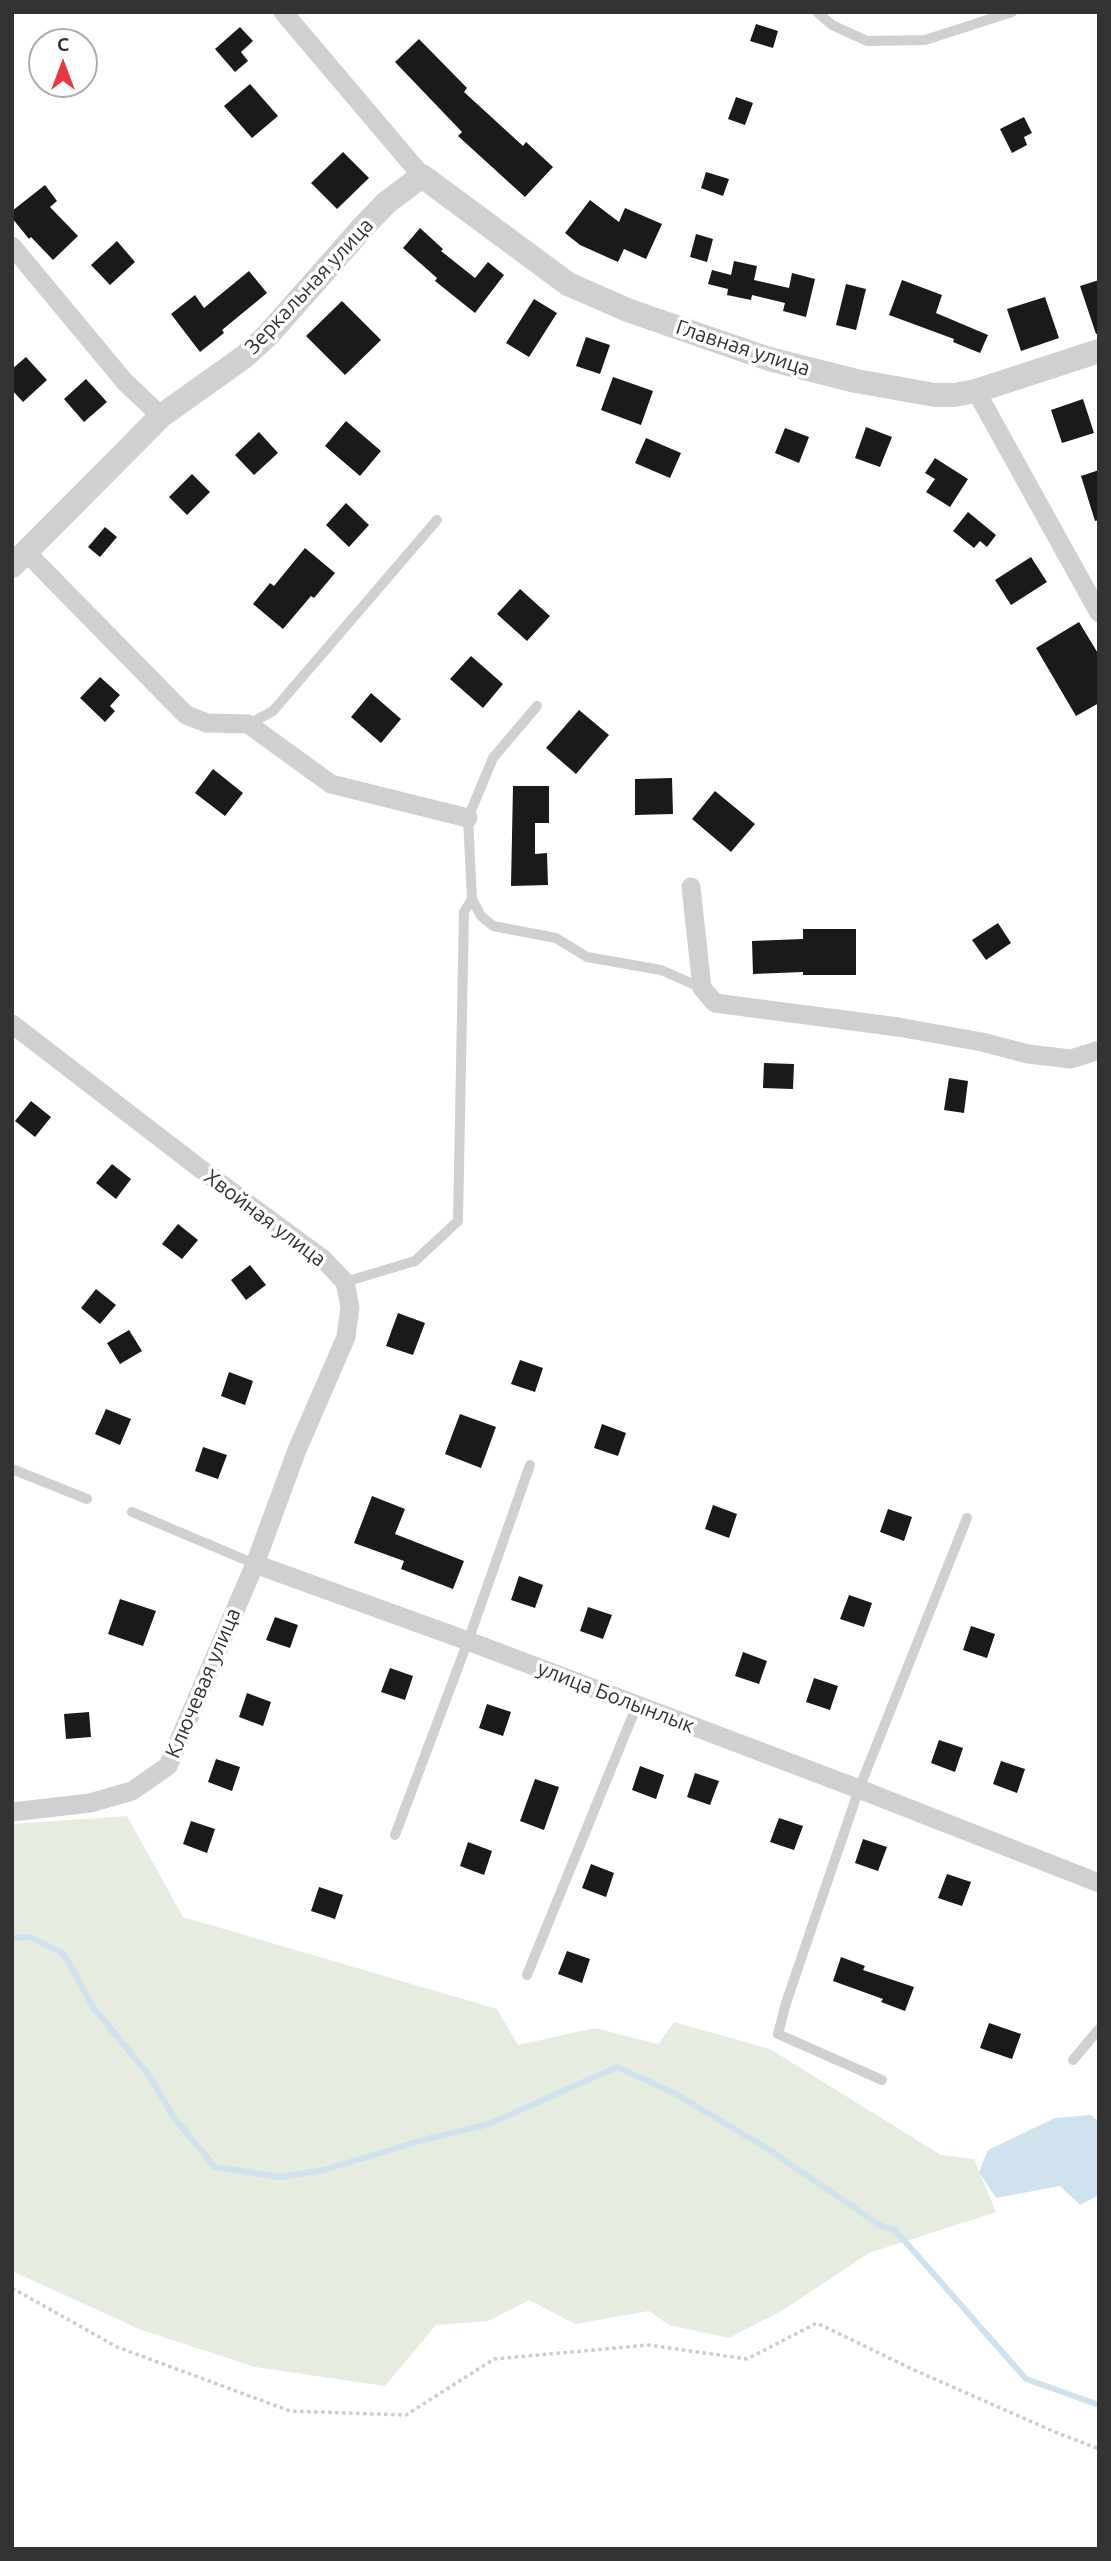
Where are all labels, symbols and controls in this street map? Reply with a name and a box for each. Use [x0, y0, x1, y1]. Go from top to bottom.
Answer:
north arrow [28, 28, 98, 98]
text: С [57, 33, 69, 55]
street label: Зеркальная улица [239, 213, 379, 359]
street label: Главная улица [673, 314, 813, 382]
street label: Хвойная улица [199, 1164, 331, 1272]
street label: Ключевая улица [160, 1604, 246, 1762]
street label: улица Болынлык [534, 1655, 698, 1739]

